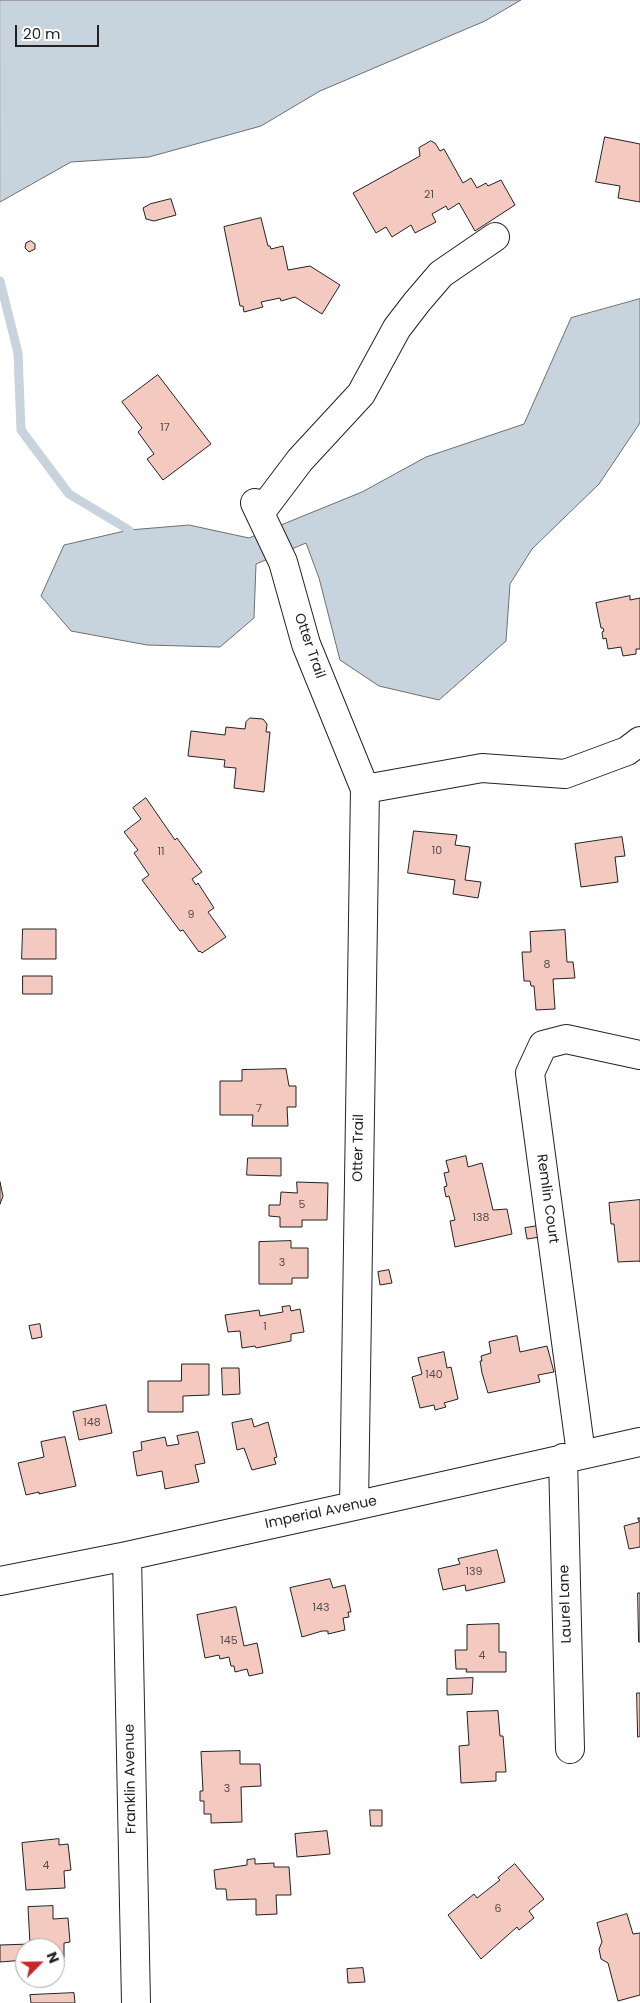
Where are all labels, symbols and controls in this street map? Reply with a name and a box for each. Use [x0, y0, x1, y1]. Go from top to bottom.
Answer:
scale bar [18, 15, 101, 47]
text: 20 m [23, 23, 61, 44]
house number: 21 [424, 188, 434, 202]
house number: 17 [160, 421, 170, 435]
street label: Otter Trail [290, 611, 328, 681]
house number: 10 [432, 844, 442, 858]
house number: 11 [157, 845, 165, 859]
house number: 9 [188, 908, 194, 922]
house number: 8 [544, 958, 550, 972]
house number: 7 [256, 1102, 262, 1116]
street label: Otter Trail [350, 1114, 368, 1182]
street label: Remlin Court [532, 1153, 562, 1245]
house number: 5 [299, 1198, 305, 1212]
house number: 138 [473, 1211, 489, 1225]
house number: 3 [279, 1256, 285, 1270]
house number: 1 [263, 1320, 267, 1334]
house number: 140 [425, 1368, 443, 1382]
house number: 148 [83, 1416, 101, 1430]
street label: Imperial Avenue [264, 1493, 378, 1533]
street label: Laurel Lane [556, 1564, 576, 1644]
house number: 139 [466, 1565, 482, 1579]
house number: 143 [313, 1601, 329, 1615]
house number: 145 [220, 1634, 238, 1648]
house number: 4 [479, 1649, 485, 1663]
street label: Franklin Avenue [122, 1724, 140, 1834]
house number: 3 [224, 1782, 230, 1796]
house number: 4 [43, 1859, 49, 1873]
house number: 6 [495, 1902, 501, 1916]
north arrow [15, 1938, 65, 1988]
text: N [42, 1949, 64, 1966]

